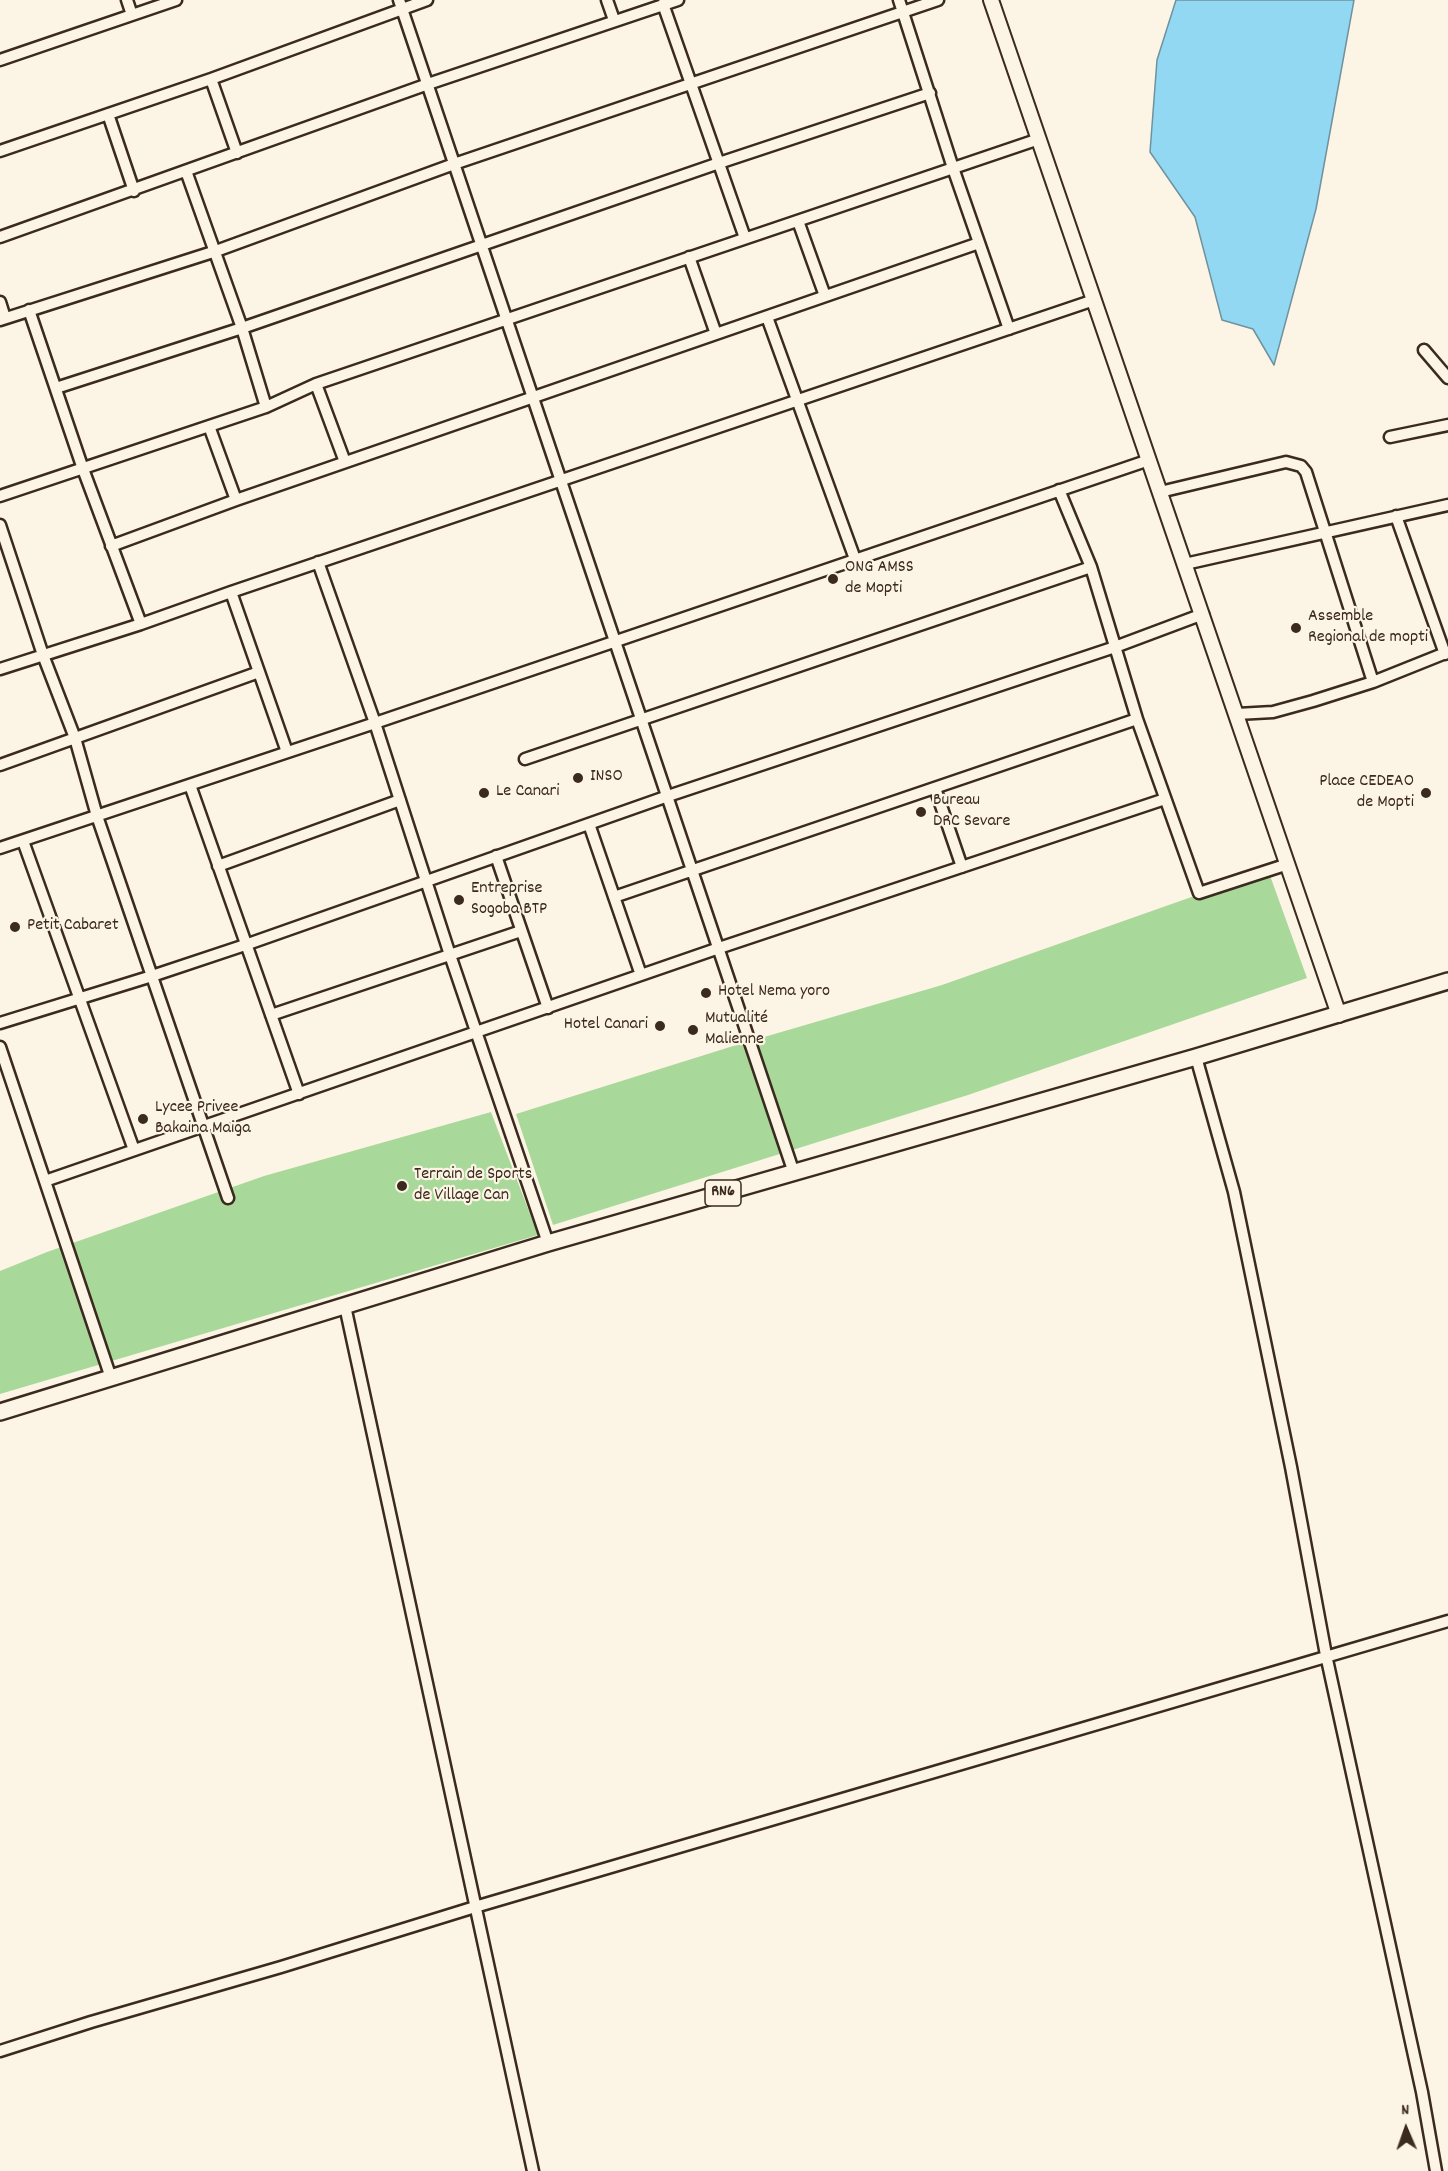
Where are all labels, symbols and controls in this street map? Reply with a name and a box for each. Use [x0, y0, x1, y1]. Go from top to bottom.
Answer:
place label: ONG AMSS de Mopti [845, 558, 914, 600]
marker: ONG AMSS de Mopti [826, 572, 840, 586]
place label: Assemble Regional de mopti [1308, 607, 1428, 650]
marker: Assemble Regional de mopti [1289, 621, 1303, 635]
place label: INSO [590, 767, 623, 789]
marker: INSO [571, 771, 585, 785]
place label: Place CEDEAO de Mopti [1319, 772, 1414, 814]
place label: Le Canari [496, 782, 559, 804]
marker: Le Canari [477, 786, 491, 800]
marker: Place CEDEAO de Mopti [1419, 786, 1433, 800]
place label: Bureau DRC Sevare [933, 791, 1010, 834]
marker: Bureau DRC Sevare [914, 805, 928, 819]
place label: Entreprise Sogoba BTP [471, 879, 547, 922]
marker: Entreprise Sogoba BTP [452, 893, 466, 907]
place label: Petit Cabaret [27, 916, 119, 938]
marker: Petit Cabaret [8, 920, 22, 934]
place label: Hotel Nema yoro [718, 982, 830, 1004]
marker: Hotel Nema yoro [699, 986, 713, 1000]
place label: Mutualité Malienne [705, 1009, 768, 1052]
place label: Hotel Canari [564, 1015, 648, 1037]
marker: Hotel Canari [653, 1019, 667, 1033]
marker: Mutualité Malienne [686, 1023, 700, 1037]
place label: Lycee Privee Bakaina Maiga [155, 1098, 251, 1140]
marker: Lycee Privee Bakaina Maiga [136, 1112, 150, 1126]
place label: Terrain de Sports de Village Can [414, 1165, 532, 1208]
marker: Terrain de Sports de Village Can [395, 1179, 409, 1193]
road number: RN6 [705, 1180, 741, 1206]
north arrow [1376, 2099, 1436, 2159]
text: N [1401, 2099, 1410, 2122]

